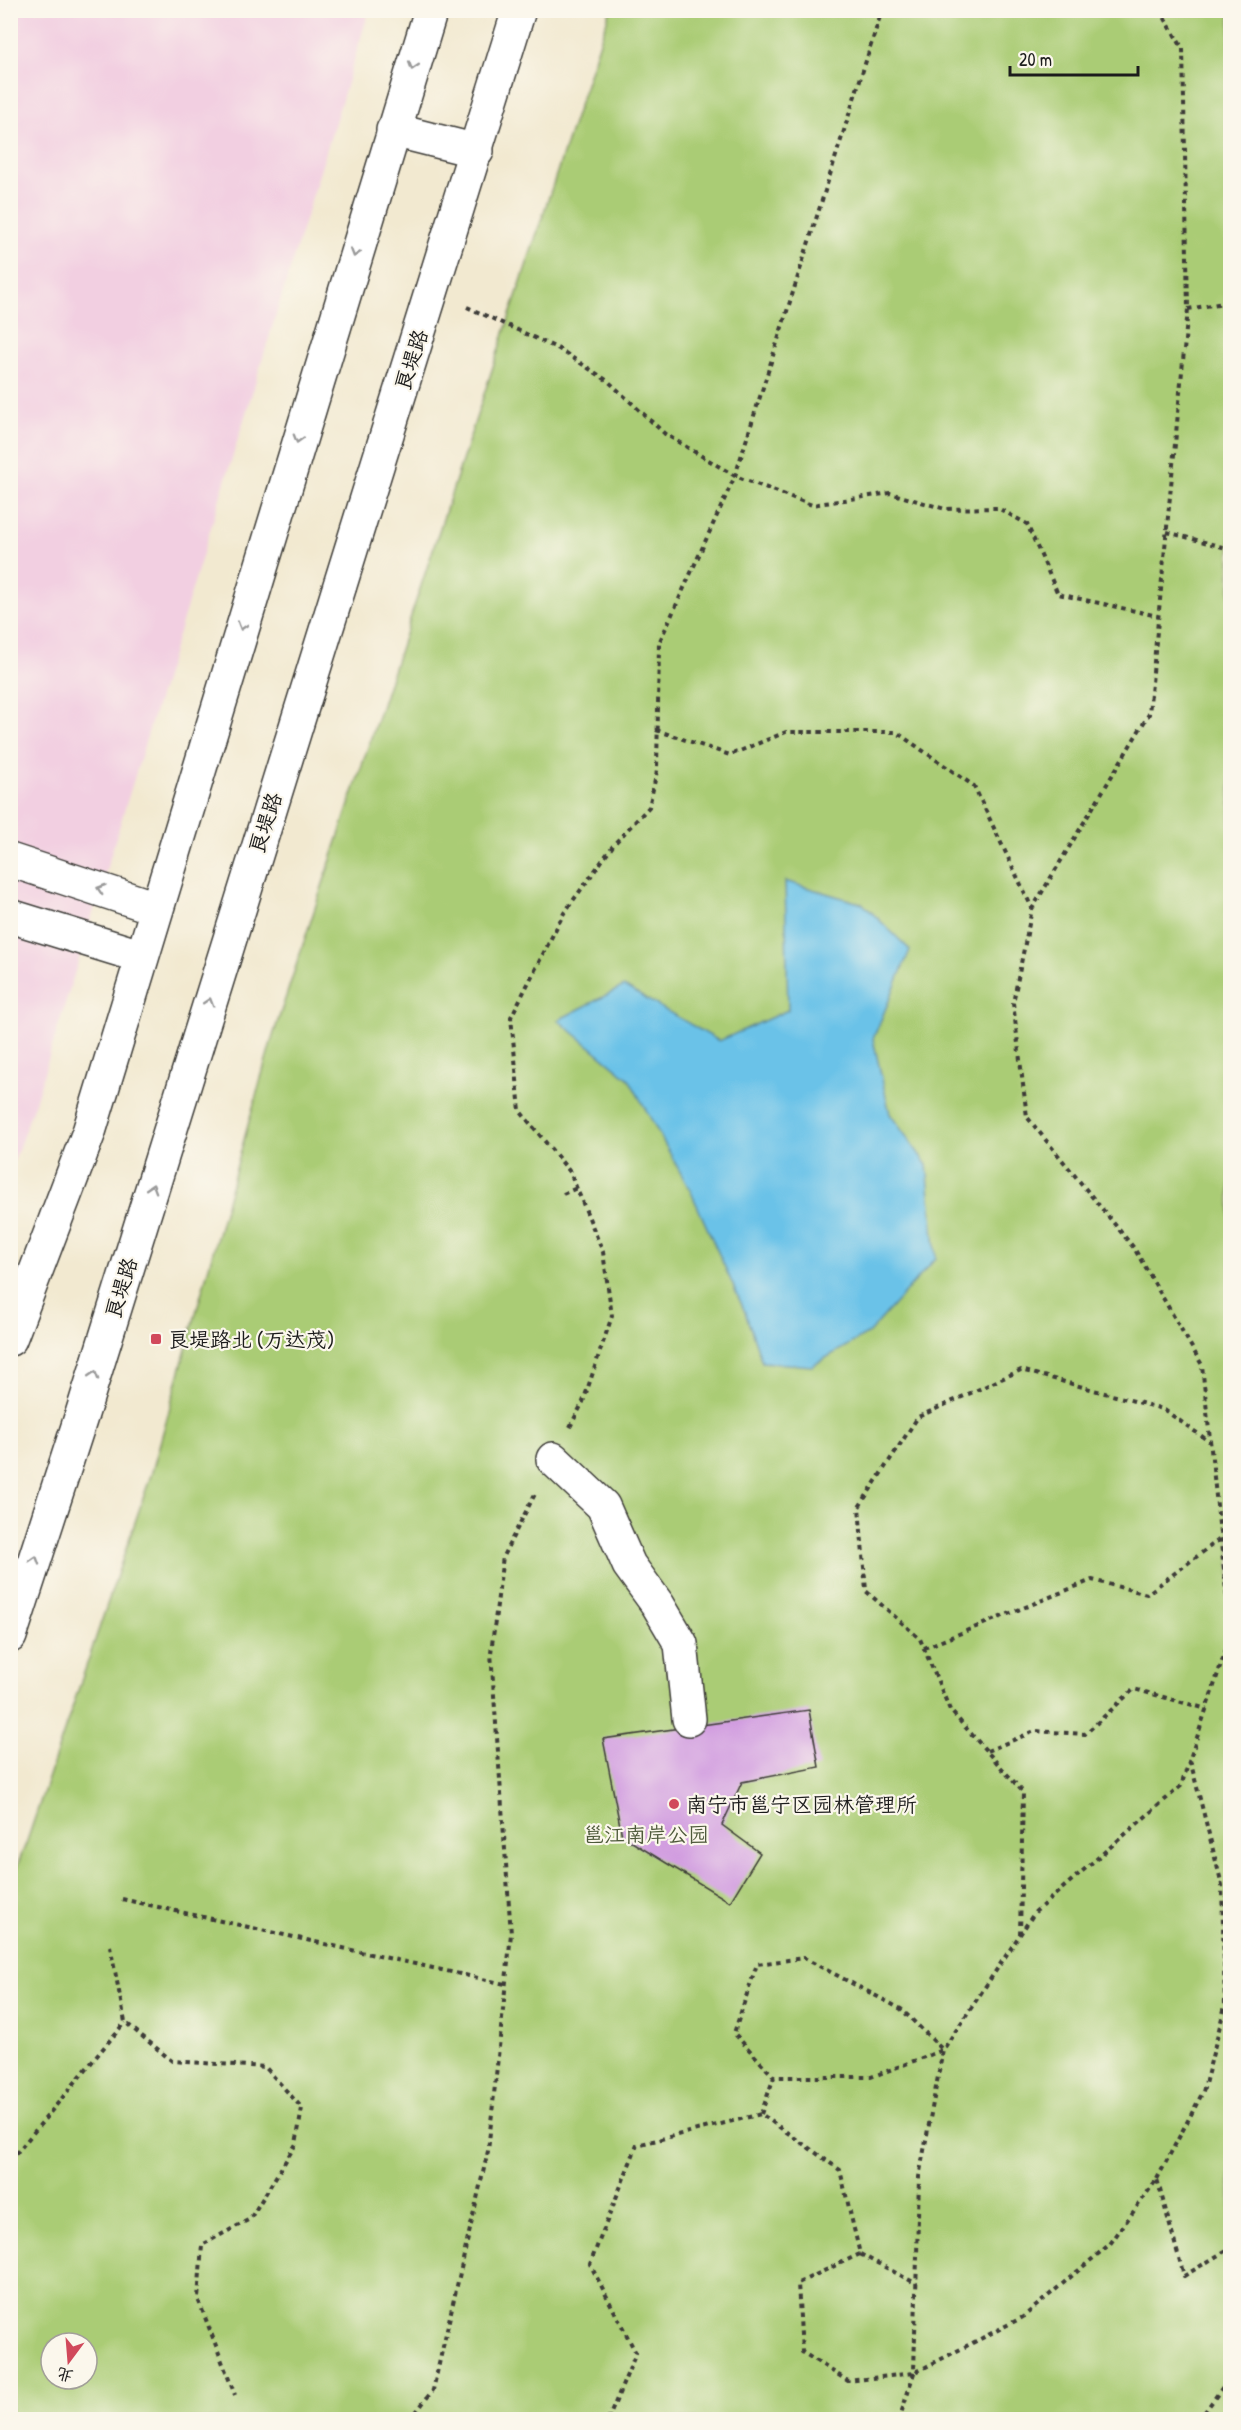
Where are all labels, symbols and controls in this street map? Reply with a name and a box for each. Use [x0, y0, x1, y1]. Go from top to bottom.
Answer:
scale bar [1010, 39, 1138, 77]
text: 20 m [1019, 47, 1052, 72]
one-way arrow [408, 60, 420, 71]
one-way arrow [350, 247, 362, 258]
street label: 良堤路 [387, 326, 435, 394]
one-way arrow [293, 433, 305, 444]
one-way arrow [237, 620, 249, 631]
street label: 良堤路 [241, 789, 289, 857]
one-way arrow [96, 884, 107, 897]
one-way arrow [202, 997, 214, 1008]
one-way arrow [145, 1183, 157, 1194]
street label: 良堤路 [98, 1254, 144, 1322]
place label: 良堤路北 (万达茂) [168, 1325, 335, 1354]
marker: 良堤路北 (万达茂) [149, 1332, 163, 1346]
one-way arrow [87, 1370, 99, 1381]
one-way arrow [28, 1555, 40, 1566]
place label: 南宁市邕宁区园林管理所 [686, 1790, 917, 1819]
marker: 南宁市邕宁区园林管理所 [667, 1797, 681, 1811]
park label: 邕江南岸公园 [583, 1820, 709, 1849]
north arrow [39, 2331, 99, 2391]
text: 北 [54, 2363, 76, 2388]

